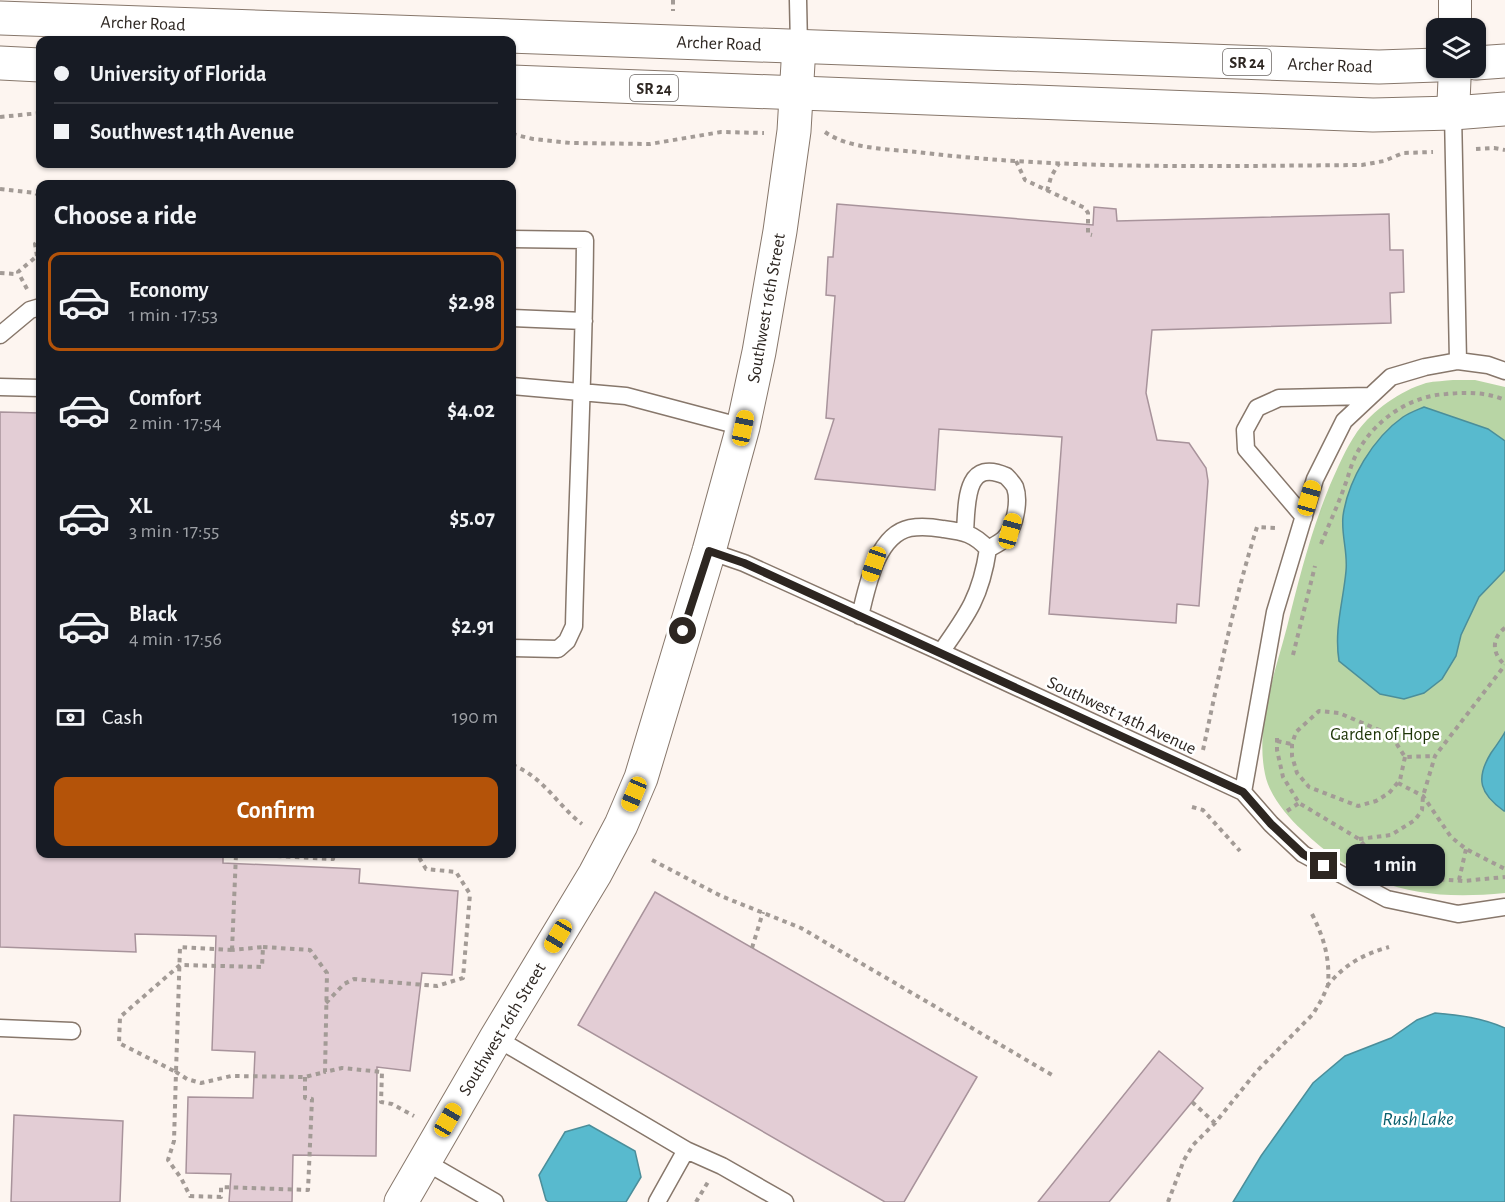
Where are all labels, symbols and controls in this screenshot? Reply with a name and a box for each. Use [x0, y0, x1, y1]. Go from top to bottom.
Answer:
street label: Archer Road [100, 14, 186, 34]
map controls [1426, 18, 1486, 78]
button: layers [1426, 18, 1486, 78]
street label: Archer Road [676, 34, 762, 54]
road number: SR 24 [1223, 49, 1271, 75]
street label: Archer Road [1287, 56, 1373, 76]
text: University of Florida [90, 63, 267, 85]
road number: SR 24 [630, 75, 678, 101]
text: Southwest 14th Avenue [90, 121, 294, 143]
text: Choose a ride [54, 202, 197, 229]
street label: Southwest 16th Street [745, 232, 789, 384]
icon: car [57, 275, 111, 329]
text: Economy [129, 279, 209, 301]
text: $2.98 [448, 291, 495, 313]
text: 1 min · 17:53 [129, 305, 218, 325]
icon: car [57, 383, 111, 437]
text: Comfort [129, 387, 201, 409]
text: $4.02 [447, 399, 495, 421]
car [730, 409, 756, 447]
text: 2 min · 17:54 [129, 413, 222, 433]
car [1295, 478, 1323, 518]
icon: car [57, 491, 111, 545]
text: XL [129, 495, 152, 517]
text: $5.07 [450, 507, 495, 529]
car [997, 511, 1023, 551]
text: 3 min · 17:55 [129, 521, 219, 541]
car [860, 544, 888, 584]
icon: car [57, 599, 111, 653]
text: Black [129, 603, 177, 625]
text: $2.91 [451, 615, 495, 637]
route start [669, 617, 696, 644]
text: 4 min · 17:56 [129, 629, 222, 649]
street label: Southwest 14th Avenue [1044, 674, 1199, 758]
icon: cash [54, 701, 87, 734]
text: Cash [102, 706, 143, 728]
text: 190 m [452, 707, 498, 727]
park label: Garden of Hope [1330, 726, 1440, 744]
car [619, 774, 649, 814]
button: Confirm [54, 777, 498, 846]
callout: 1 min [1345, 845, 1444, 887]
route end [1310, 852, 1337, 879]
text: 1 min [1374, 855, 1417, 875]
car [541, 916, 575, 956]
street label: Southwest 16th Street [456, 960, 550, 1099]
car [431, 1100, 465, 1140]
water label: Rush Lake [1382, 1109, 1454, 1129]

